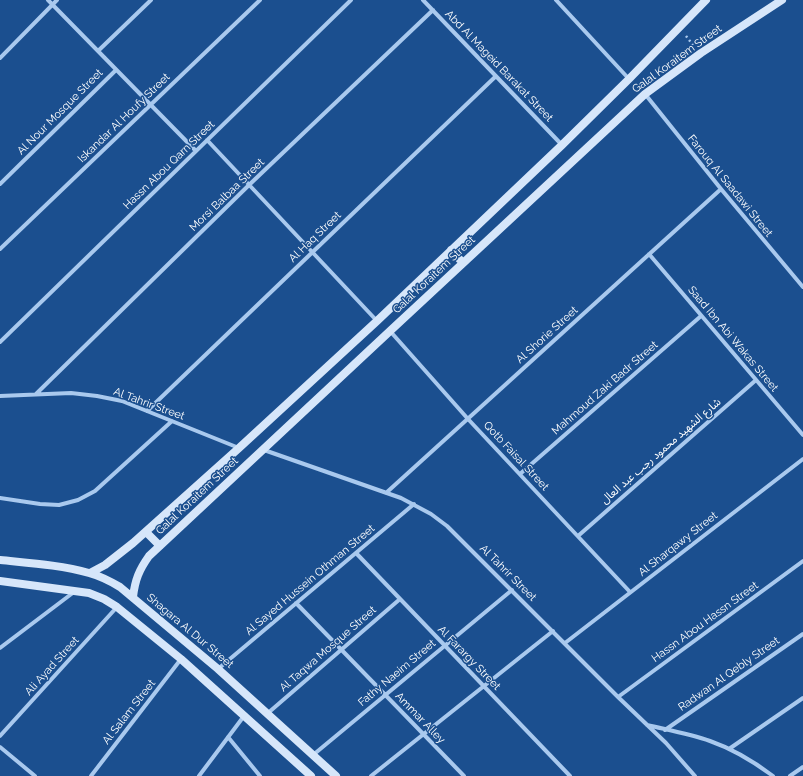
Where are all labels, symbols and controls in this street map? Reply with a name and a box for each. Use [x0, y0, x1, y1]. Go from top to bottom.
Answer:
street label: Abd Al Mageid Barakat Street [442, 8, 556, 124]
street label: Galal Koraitem Street [630, 22, 724, 96]
street label: Al Nour Mosque Street [14, 66, 106, 158]
street label: Iskandar Al Houfy Street [75, 71, 173, 165]
street label: Hassn Abou Qarn Street [121, 118, 217, 212]
street label: Farouq Al Saadawi Street [685, 132, 775, 240]
street label: Morsi Balbaa Street [187, 156, 267, 234]
street label: Al Haq Street [286, 209, 344, 265]
street label: Galal Koraitem Street [390, 233, 478, 317]
street label: Saad Ibn Abi Wakas Street [685, 284, 781, 394]
street label: Al Shorie Street [513, 304, 581, 366]
street label: Mahmoud Zaki Badr Street [549, 338, 661, 438]
street label: Al Tahrir Street [112, 385, 186, 423]
street label: شارع الشهيد محمود رجب عبد العال [598, 395, 724, 507]
street label: Qotb Faisal Street [481, 419, 551, 493]
street label: Galal Koraitem Street [153, 454, 241, 538]
street label: Al Sharqawy Street [636, 509, 720, 579]
street label: Al Sayed Hussein Othman Street [243, 522, 377, 638]
street label: Al Tahrir Street [477, 542, 539, 604]
street label: Hassn Abou Hassn Street [649, 579, 761, 665]
street label: Shagara Al Dur Street [144, 591, 236, 671]
street label: Al Taqwa Mosque Street [277, 603, 379, 695]
street label: Al Farargy Street [435, 623, 503, 693]
street label: Ali Ayad Street [22, 634, 82, 698]
street label: Radwan Al Qebly Street [676, 634, 782, 714]
street label: Fathy Naeim Street [356, 637, 438, 709]
street label: Al Salam Street [100, 677, 158, 747]
street label: Ammar Alley [392, 690, 448, 746]

